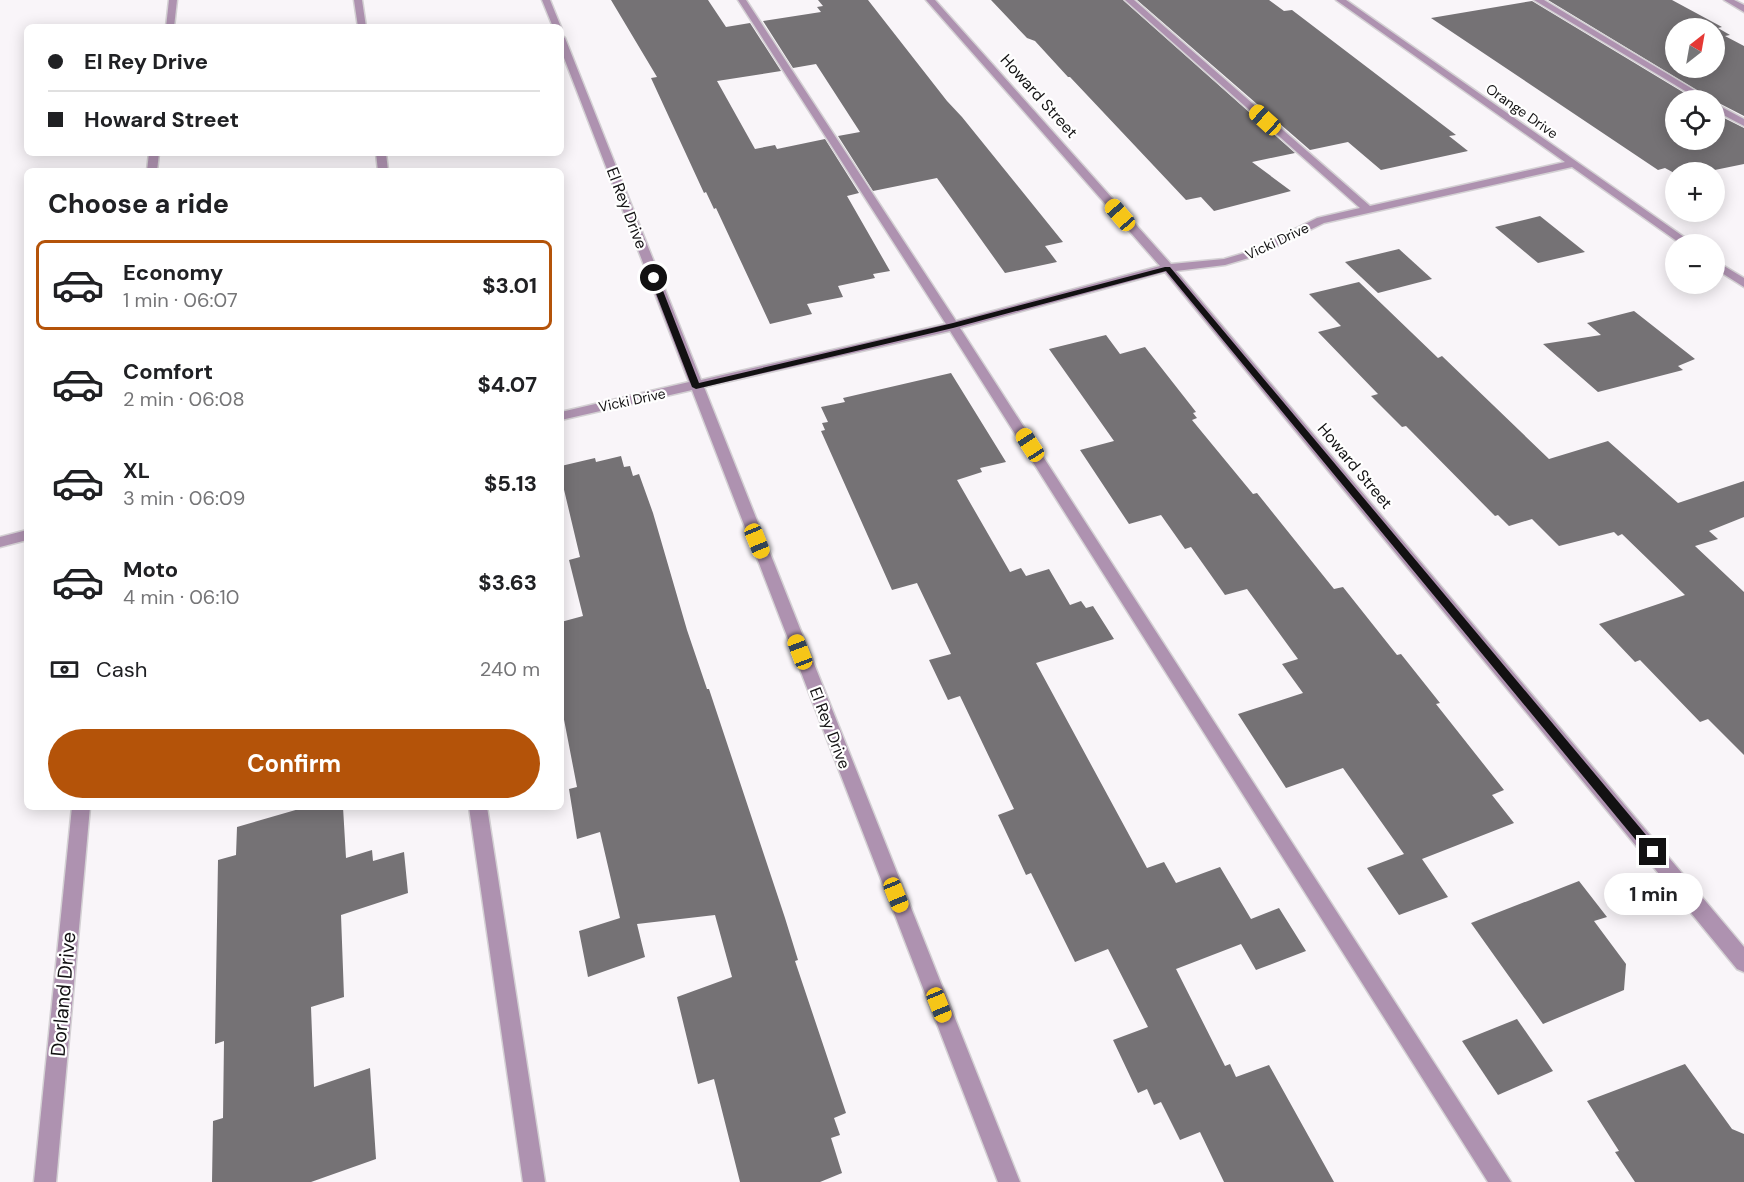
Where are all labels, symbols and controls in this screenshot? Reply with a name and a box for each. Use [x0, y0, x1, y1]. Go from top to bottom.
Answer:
north arrow [1665, 18, 1725, 78]
map controls [1665, 18, 1725, 294]
text: El Rey Drive [84, 47, 208, 76]
street label: Howard Street [996, 50, 1082, 142]
street label: Orange Drive [1482, 80, 1562, 142]
button: locate [1665, 90, 1725, 150]
car [1246, 101, 1284, 139]
text: Howard Street [84, 105, 239, 134]
button: + [1665, 162, 1725, 222]
street label: El Rey Drive [602, 164, 652, 252]
text: Choose a ride [48, 186, 229, 221]
car [1101, 196, 1139, 234]
street label: Vicki Drive [1242, 218, 1312, 264]
button: − [1665, 234, 1725, 294]
icon: car [51, 258, 105, 312]
text: Economy [123, 258, 223, 287]
route start [640, 264, 667, 291]
text: $3.01 [482, 271, 537, 300]
text: 1 min · 06:07 [123, 287, 238, 313]
icon: car [51, 357, 105, 411]
text: Comfort [123, 357, 213, 386]
text: $4.07 [478, 370, 537, 399]
street label: Vicki Drive [597, 384, 667, 416]
text: 2 min · 06:08 [123, 386, 245, 412]
street label: Howard Street [1313, 419, 1397, 513]
car [1013, 425, 1047, 465]
icon: car [51, 456, 105, 510]
text: XL [123, 456, 150, 485]
text: $5.13 [484, 469, 537, 498]
text: 3 min · 06:09 [123, 485, 245, 511]
car [742, 521, 772, 561]
icon: car [51, 555, 105, 609]
text: Moto [123, 555, 178, 584]
text: $3.63 [478, 568, 537, 597]
text: 4 min · 06:10 [123, 584, 239, 610]
car [785, 632, 815, 672]
icon: cash [48, 653, 81, 686]
text: Cash [96, 655, 147, 684]
text: 240 m [480, 656, 540, 682]
street label: El Rey Drive [805, 684, 855, 772]
button: Confirm [48, 729, 540, 798]
route end [1639, 838, 1666, 865]
callout: 1 min [1604, 873, 1702, 915]
car [881, 875, 911, 915]
text: 1 min [1629, 881, 1678, 907]
street label: Dorland Drive [45, 931, 81, 1057]
car [924, 985, 954, 1025]

